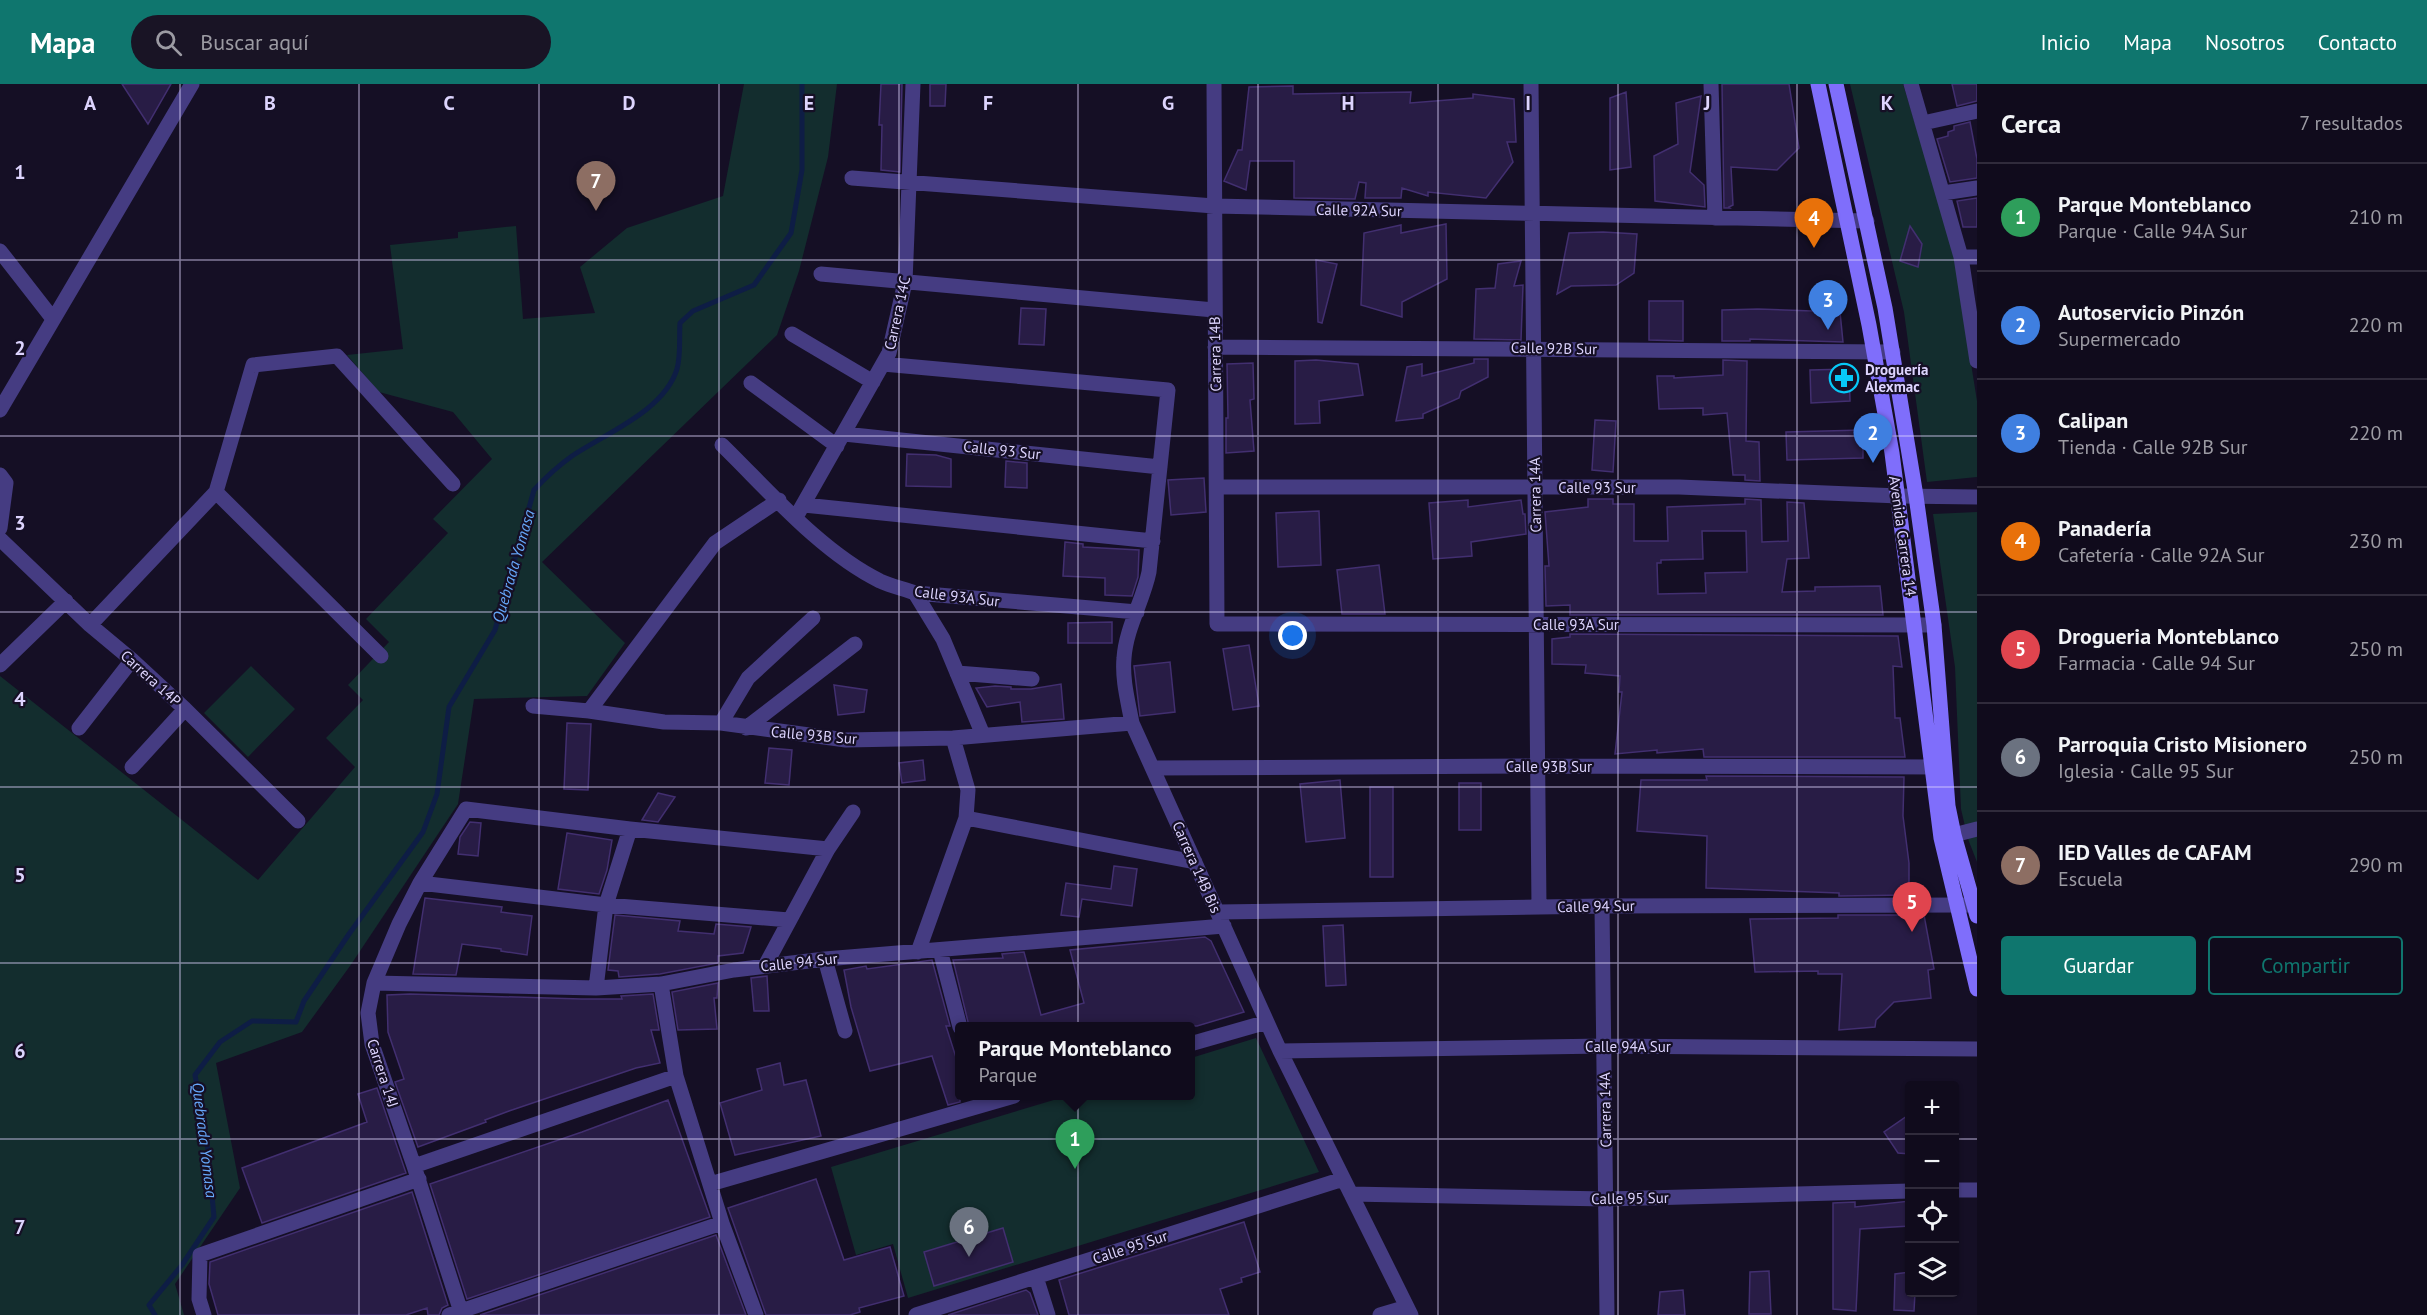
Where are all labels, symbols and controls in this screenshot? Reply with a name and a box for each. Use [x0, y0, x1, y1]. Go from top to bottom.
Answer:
search box [131, 15, 551, 69]
text: Mapa [30, 24, 95, 61]
icon: search [152, 26, 185, 59]
text: Buscar aquí [200, 28, 309, 56]
text: Inicio [2041, 29, 2090, 56]
text: Mapa [2123, 29, 2172, 56]
text: Nosotros [2205, 29, 2285, 56]
text: Contacto [2318, 29, 2397, 56]
text: A [84, 90, 97, 116]
text: B [264, 90, 276, 116]
text: C [443, 90, 455, 116]
text: D [623, 90, 636, 116]
text: E [804, 90, 814, 116]
text: F [983, 90, 993, 116]
text: G [1162, 90, 1174, 116]
text: H [1341, 90, 1355, 116]
text: I [1525, 90, 1531, 116]
text: J [1703, 90, 1710, 116]
text: K [1881, 90, 1894, 116]
text: Cerca [2001, 107, 2061, 140]
text: 7 resultados [2299, 110, 2403, 136]
text: 1 [14, 159, 26, 185]
pin: 7 [576, 162, 616, 211]
text: Parque Monteblanco [2058, 190, 2251, 218]
pin: 4 [1794, 198, 1834, 248]
street label: Calle 92A Sur [1316, 200, 1402, 220]
text: 1 [2015, 204, 2026, 230]
text: 210 m [2349, 204, 2403, 230]
text: Parque · Calle 94A Sur [2058, 218, 2247, 244]
street label: Carrera 14C [880, 274, 914, 352]
pin: 3 [1808, 280, 1848, 330]
text: Autoservicio Pinzón [2058, 298, 2244, 326]
text: 2 [2015, 312, 2026, 338]
text: 220 m [2349, 312, 2403, 338]
street label: Carrera 14B [1205, 316, 1225, 392]
text: Supermercado [2058, 326, 2181, 352]
text: 2 [14, 335, 26, 361]
street label: Calle 92B Sur [1511, 338, 1597, 358]
place label: Droguería Alexmac [1865, 360, 1929, 396]
pharmacy icon: Droguería Alexmac [1828, 362, 1860, 394]
text: Calipan [2058, 406, 2128, 434]
pin: 2 [1854, 414, 1892, 463]
text: 3 [2015, 420, 2026, 446]
text: 220 m [2349, 420, 2403, 446]
text: Tienda · Calle 92B Sur [2058, 434, 2247, 460]
street label: Calle 93 Sur [962, 436, 1042, 464]
street label: Carrera 14A [1525, 457, 1545, 533]
street label: Avenida Carrera 14 [1885, 475, 1921, 597]
street label: Calle 93 Sur [1558, 478, 1636, 497]
water label: Quebrada Yomasa [487, 507, 539, 625]
text: 3 [14, 510, 26, 536]
text: Panadería [2058, 514, 2151, 542]
text: 4 [2015, 528, 2026, 554]
text: 230 m [2349, 528, 2403, 554]
text: Cafetería · Calle 92A Sur [2058, 542, 2265, 568]
street label: Calle 93A Sur [913, 581, 1001, 611]
street label: Calle 93A Sur [1533, 615, 1619, 634]
your location [1278, 621, 1307, 650]
text: Drogueria Monteblanco [2058, 622, 2279, 650]
text: 5 [2015, 636, 2026, 662]
text: 250 m [2349, 636, 2403, 662]
street label: Carrera 14P [117, 646, 185, 710]
text: Farmacia · Calle 94 Sur [2058, 650, 2255, 676]
text: 4 [14, 686, 26, 712]
street label: Calle 93B Sur [770, 722, 858, 748]
text: Parroquia Cristo Misionero [2058, 730, 2307, 758]
text: 6 [2015, 744, 2026, 770]
text: 250 m [2349, 744, 2403, 770]
street label: Calle 93B Sur [1506, 757, 1592, 776]
text: Iglesia · Calle 95 Sur [2058, 758, 2234, 784]
street label: Carrera 14B Bis [1168, 818, 1226, 916]
text: IED Valles de CAFAM [2058, 838, 2252, 866]
text: 7 [2015, 852, 2026, 878]
text: 290 m [2349, 852, 2403, 878]
text: 5 [14, 862, 26, 888]
text: Escuela [2058, 866, 2123, 892]
pin: 5 [1892, 882, 1932, 932]
street label: Calle 94 Sur [1557, 896, 1635, 916]
button: Guardar [2001, 936, 2196, 995]
button: Compartir [2208, 936, 2403, 995]
street label: Calle 94 Sur [759, 948, 839, 976]
popup [955, 1022, 1195, 1100]
text: Parque Monteblanco [978, 1034, 1172, 1062]
street label: Carrera 14J [363, 1036, 403, 1110]
street label: Calle 94A Sur [1585, 1037, 1671, 1056]
text: 6 [14, 1038, 26, 1064]
text: Parque [978, 1062, 1037, 1088]
street label: Carrera 14A [1595, 1072, 1615, 1148]
water label: Quebrada Yomasa [188, 1081, 222, 1199]
map controls [1905, 1081, 1959, 1297]
button: + [1905, 1081, 1959, 1135]
pin: 1 [1056, 1120, 1094, 1169]
button: − [1905, 1135, 1959, 1189]
street label: Calle 95 Sur [1591, 1188, 1669, 1208]
button: locate [1905, 1189, 1959, 1243]
pin: 6 [950, 1208, 988, 1257]
text: 7 [14, 1214, 26, 1240]
street label: Calle 95 Sur [1090, 1226, 1170, 1268]
button: layers [1905, 1243, 1959, 1297]

